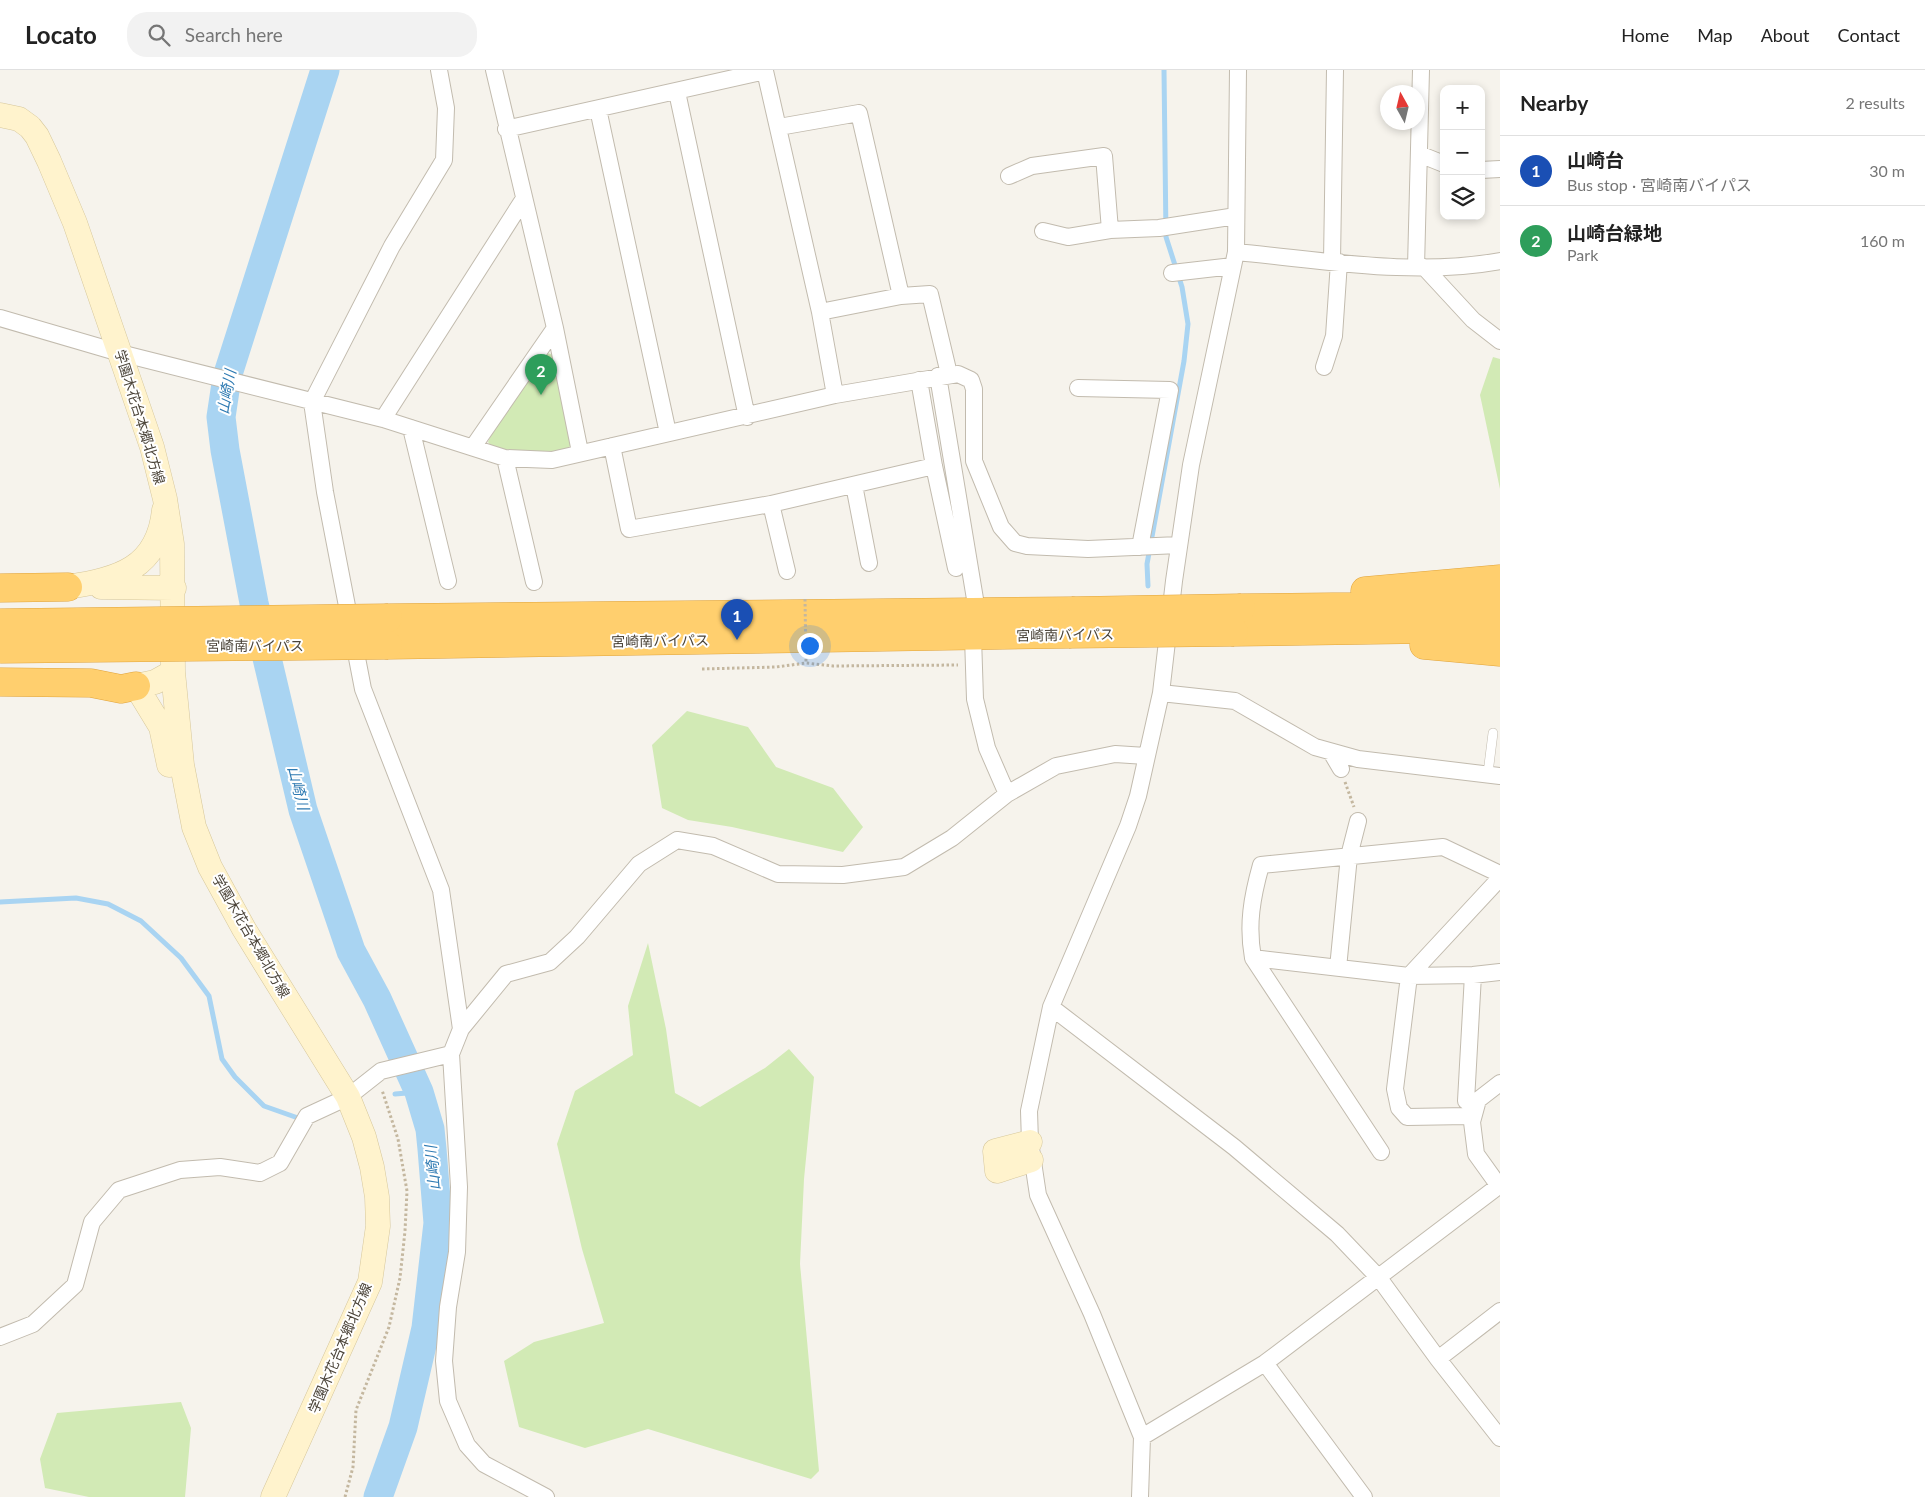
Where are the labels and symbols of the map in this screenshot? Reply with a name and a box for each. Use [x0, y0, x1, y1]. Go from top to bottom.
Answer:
north arrow [1380, 85, 1425, 130]
street label: 学園木花台本郷北方線 [112, 347, 169, 486]
pin: 2 [525, 354, 557, 395]
water label: 山崎川 [213, 366, 239, 416]
pin: 1 [721, 599, 753, 640]
street label: 宮崎南バイパス [1016, 625, 1114, 644]
street label: 宮崎南バイパス [611, 631, 709, 650]
your location [797, 633, 823, 659]
street label: 宮崎南バイパス [206, 637, 304, 654]
water label: 山崎川 [285, 764, 314, 814]
street label: 学園木花台本郷北方線 [209, 871, 294, 1001]
water label: 山崎川 [421, 1143, 443, 1191]
street label: 学園木花台本郷北方線 [304, 1280, 375, 1416]

